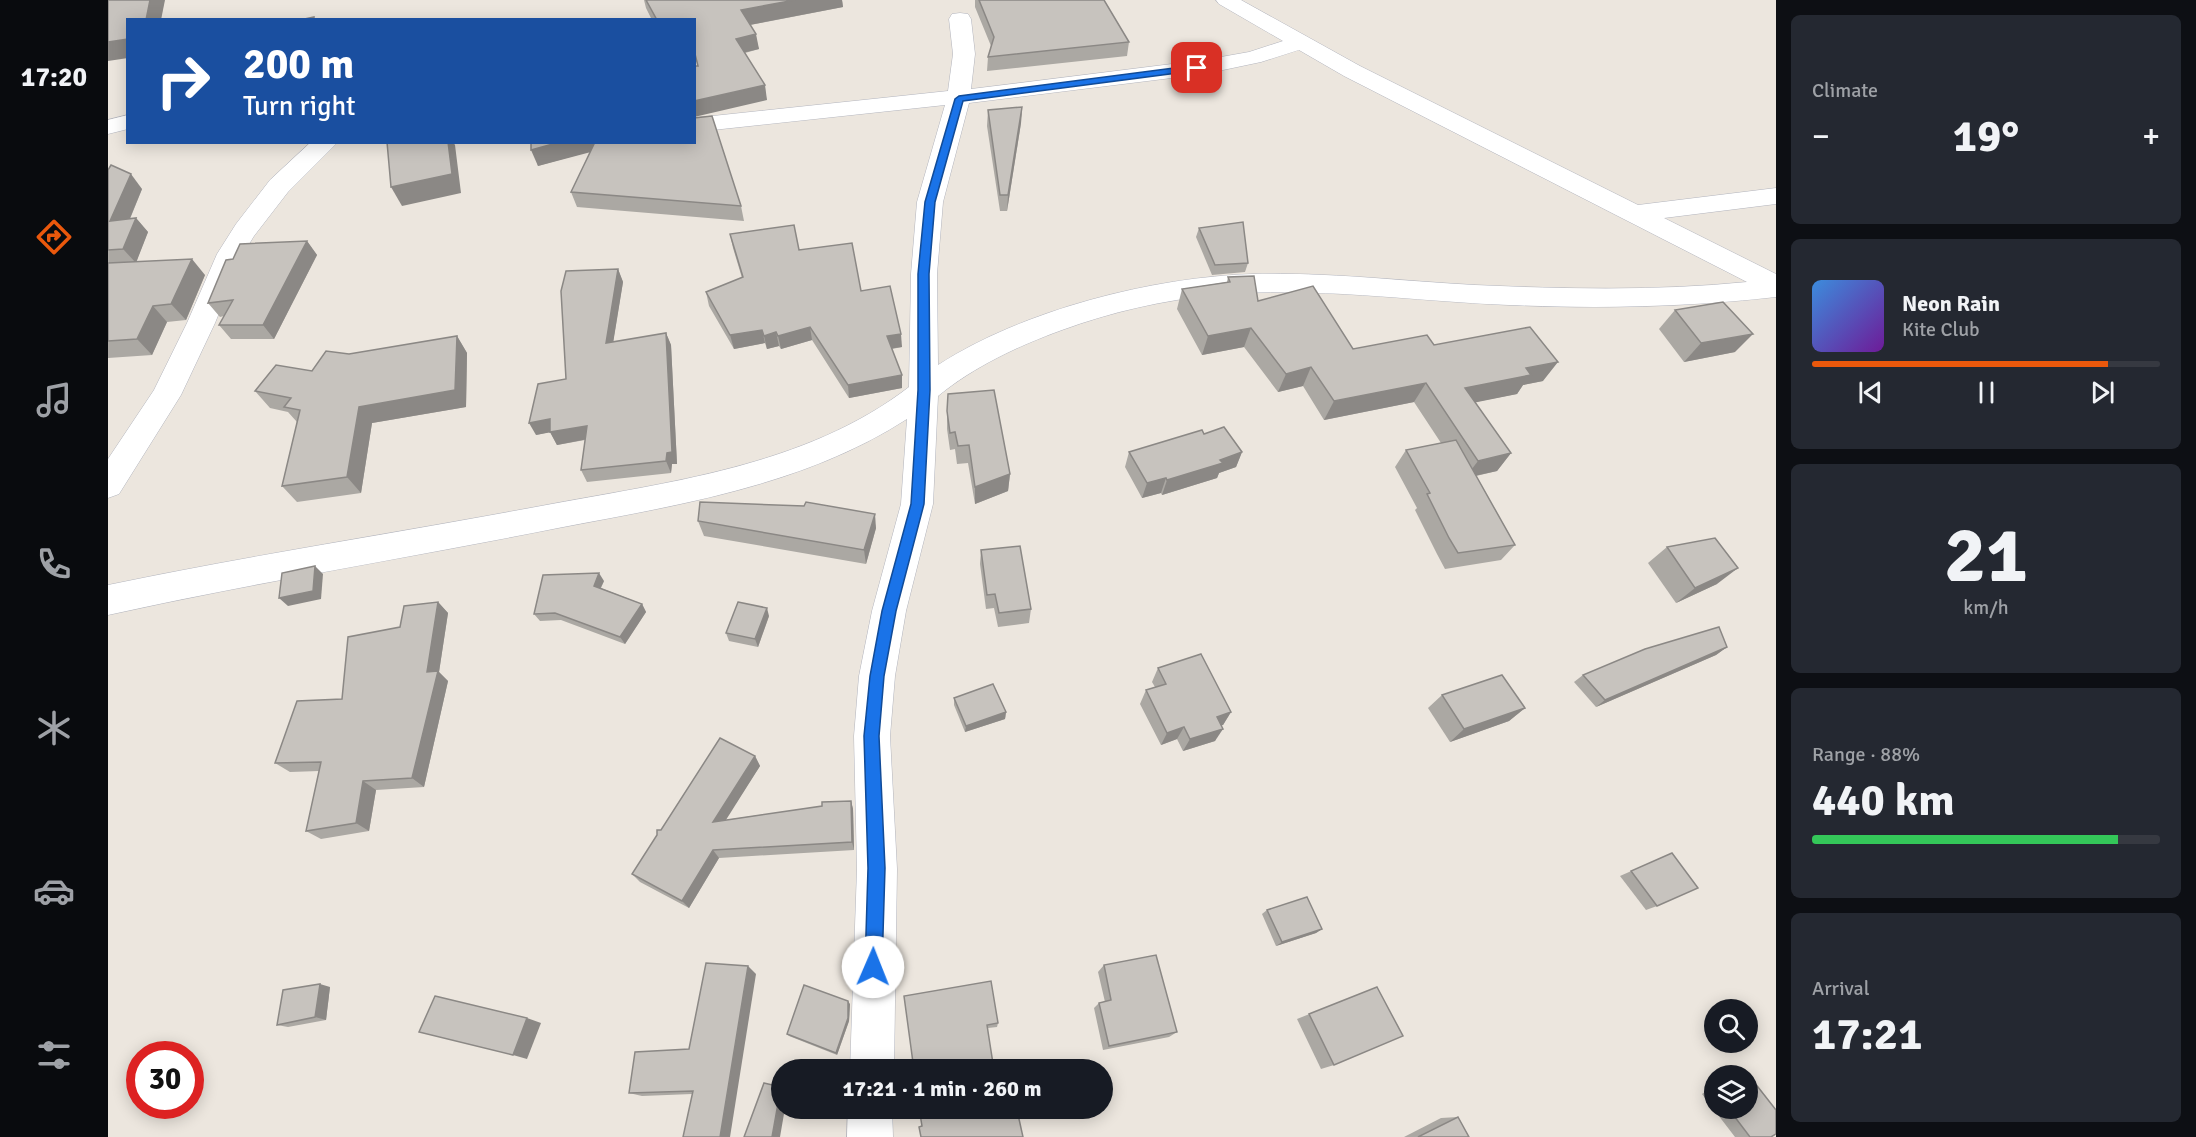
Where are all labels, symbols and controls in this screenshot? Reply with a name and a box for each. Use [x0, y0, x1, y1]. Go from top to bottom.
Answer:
text: 200 m [243, 39, 354, 90]
icon: right [144, 42, 222, 120]
pin [1171, 42, 1222, 93]
icon: arrive [1180, 51, 1213, 84]
text: 17:20 [21, 61, 87, 94]
text: Climate [1812, 78, 1878, 103]
text: Turn right [243, 90, 356, 123]
text: 19° [1953, 109, 2019, 164]
text: − [1812, 116, 1830, 157]
text: + [2142, 116, 2160, 157]
icon: directions [33, 216, 75, 258]
text: Neon Rain [1902, 290, 2000, 317]
text: Kite Club [1902, 317, 1980, 342]
icon: previous [1854, 376, 1887, 409]
icon: pause [1970, 376, 2003, 409]
icon: next [2086, 376, 2119, 409]
icon: music [33, 379, 75, 421]
text: 21 [1944, 508, 2028, 604]
icon: phone [33, 543, 75, 585]
text: km/h [1963, 595, 2009, 620]
icon: climate [33, 707, 75, 749]
text: Range · 88% [1812, 742, 1920, 767]
text: 440 km [1812, 773, 1955, 828]
icon: car [33, 870, 75, 912]
position arrow [841, 935, 905, 999]
text: Arrival [1812, 976, 1870, 1001]
map controls [1704, 999, 1758, 1119]
button: search [1704, 999, 1758, 1053]
text: 17:21 [1812, 1007, 1922, 1062]
icon: filters [33, 1034, 75, 1076]
speed limit sign: 30 [126, 1041, 204, 1119]
button: layers [1704, 1065, 1758, 1119]
text: 17:21 · 1 min · 260 m [842, 1075, 1042, 1102]

